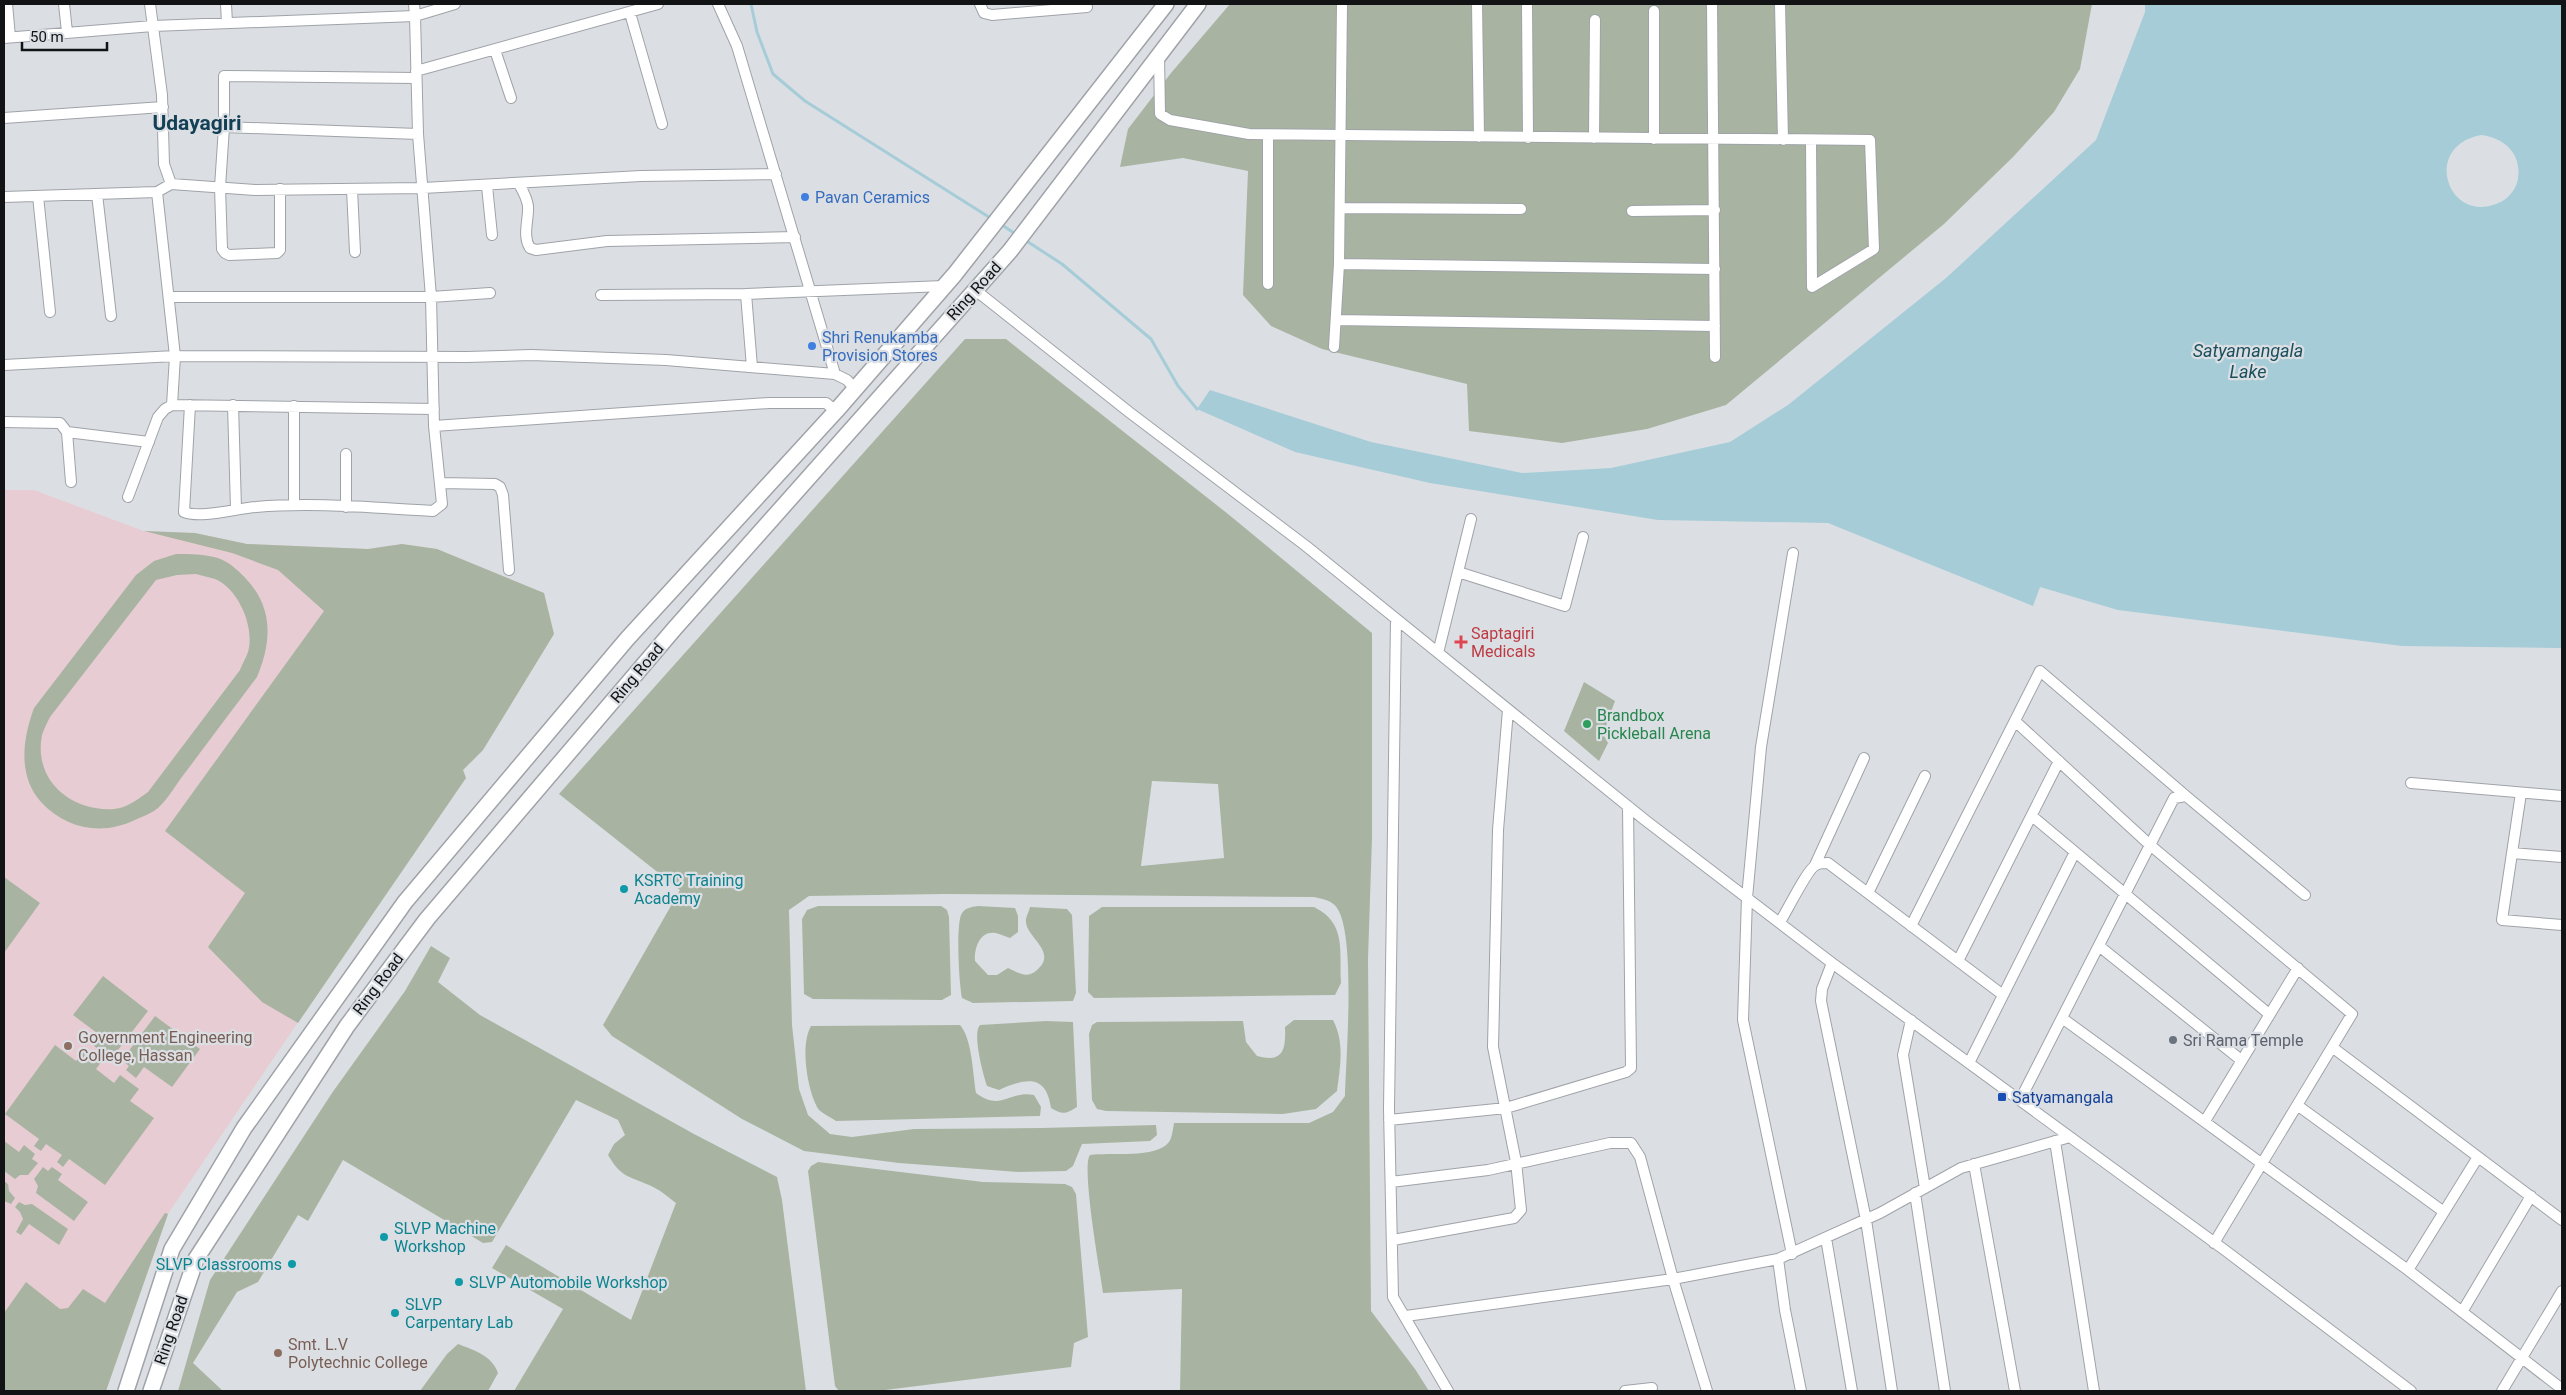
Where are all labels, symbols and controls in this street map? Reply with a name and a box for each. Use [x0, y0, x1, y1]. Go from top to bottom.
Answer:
scale bar [22, 20, 108, 52]
text: 50 m [30, 28, 64, 46]
district label: Udayagiri [152, 111, 242, 135]
place label: Pavan Ceramics [815, 188, 930, 207]
marker: Pavan Ceramics [799, 191, 811, 203]
street label: Ring Road [943, 258, 1005, 324]
place label: Shri Renukamba Provision Stores [822, 328, 938, 365]
marker: Shri Renukamba Provision Stores [806, 340, 818, 352]
water label: Satyamangala Lake [2193, 340, 2303, 382]
place label: Saptagiri Medicals [1471, 624, 1536, 661]
marker: Saptagiri Medicals [1455, 636, 1467, 648]
street label: Ring Road [607, 639, 667, 707]
place label: Brandbox Pickleball Arena [1597, 706, 1711, 743]
marker: Brandbox Pickleball Arena [1581, 718, 1593, 730]
place label: KSRTC Training Academy [634, 871, 743, 908]
marker: KSRTC Training Academy [618, 883, 630, 895]
street label: Ring Road [349, 949, 407, 1019]
place label: Government Engineering College, Hassan [78, 1028, 253, 1065]
place label: Sri Rama Temple [2183, 1031, 2303, 1050]
marker: Sri Rama Temple [2167, 1034, 2179, 1046]
marker: Government Engineering College, Hassan [62, 1040, 74, 1052]
place label: Satyamangala [2012, 1088, 2113, 1107]
marker: Satyamangala [1996, 1091, 2008, 1103]
place label: SLVP Machine Workshop [394, 1219, 496, 1256]
marker: SLVP Machine Workshop [378, 1231, 390, 1243]
place label: SLVP Classrooms [156, 1255, 282, 1274]
marker: SLVP Classrooms [286, 1258, 298, 1270]
place label: SLVP Automobile Workshop [469, 1273, 668, 1292]
marker: SLVP Automobile Workshop [453, 1276, 465, 1288]
street label: Ring Road [150, 1293, 192, 1367]
place label: SLVP Carpentary Lab [405, 1295, 513, 1332]
marker: SLVP Carpentary Lab [389, 1307, 401, 1319]
place label: Smt. L.V Polytechnic College [288, 1335, 428, 1372]
marker: Smt. L.V Polytechnic College [272, 1347, 284, 1359]

